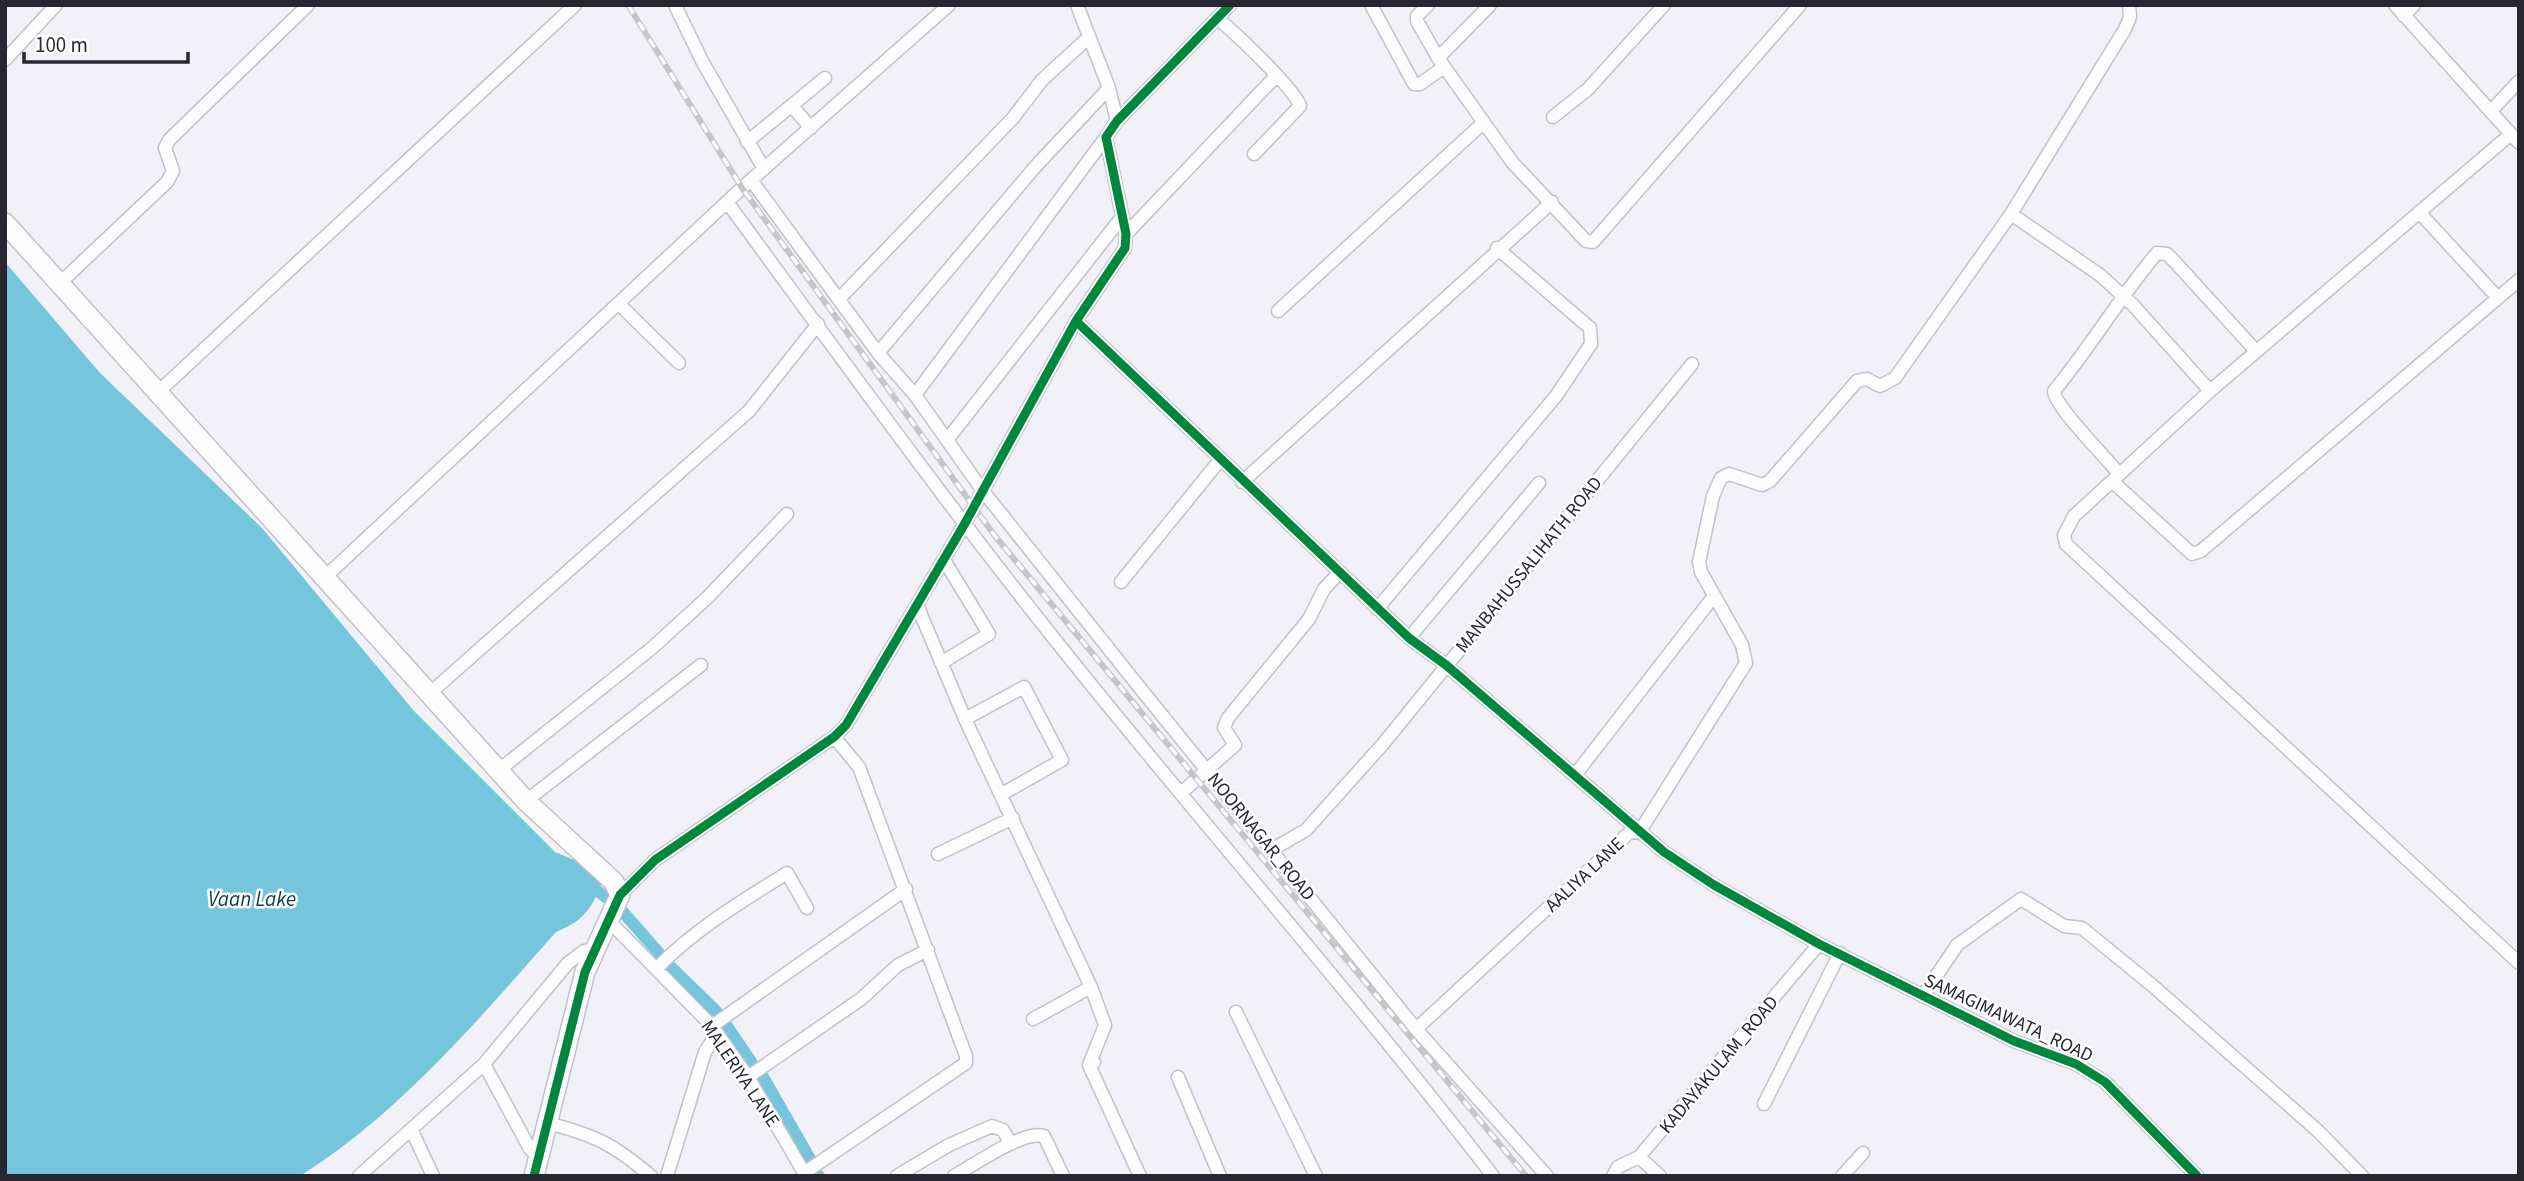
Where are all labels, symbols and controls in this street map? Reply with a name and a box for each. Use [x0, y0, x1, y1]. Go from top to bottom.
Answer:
scale bar [24, 21, 189, 65]
text: 100 m [35, 30, 88, 60]
street label: MANBAHUSSALIHATH ROAD [1449, 471, 1609, 659]
street label: NOORNAGAR_ROAD [1201, 767, 1321, 907]
street label: AALIYA LANE [1539, 831, 1631, 919]
water label: Vaan Lake [208, 884, 296, 914]
street label: SAMAGIMAWATA_ROAD [1919, 967, 2097, 1069]
street label: KADAYAKULAM_ROAD [1653, 990, 1785, 1140]
street label: MALERIYA LANE [694, 1015, 786, 1133]

